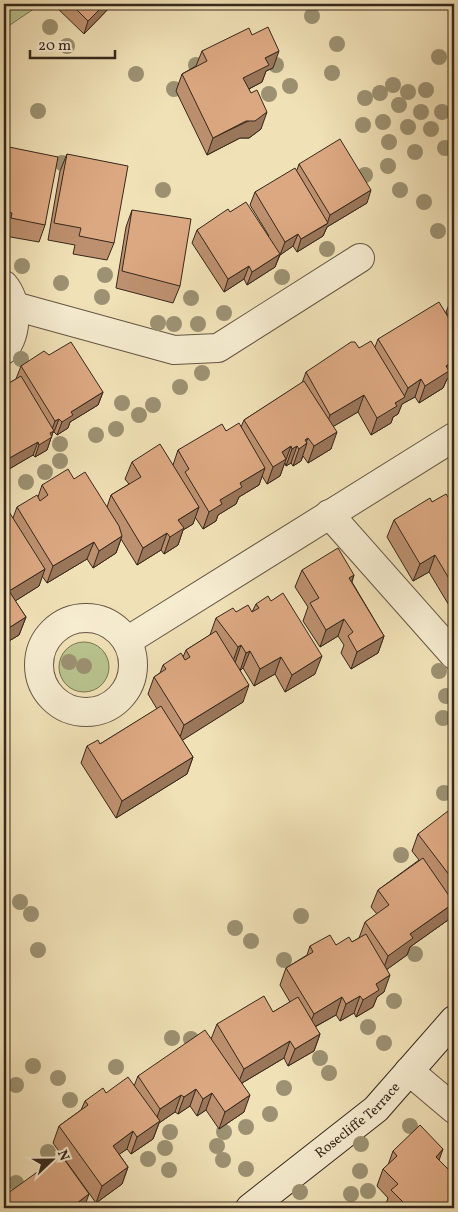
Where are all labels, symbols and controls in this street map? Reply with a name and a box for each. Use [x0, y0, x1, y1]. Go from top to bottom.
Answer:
scale bar [30, 28, 115, 60]
text: 20 m [38, 36, 71, 57]
street label: Rosecliffe Terrace [311, 1078, 405, 1163]
north arrow [28, 1134, 78, 1184]
text: N [52, 1147, 73, 1164]

